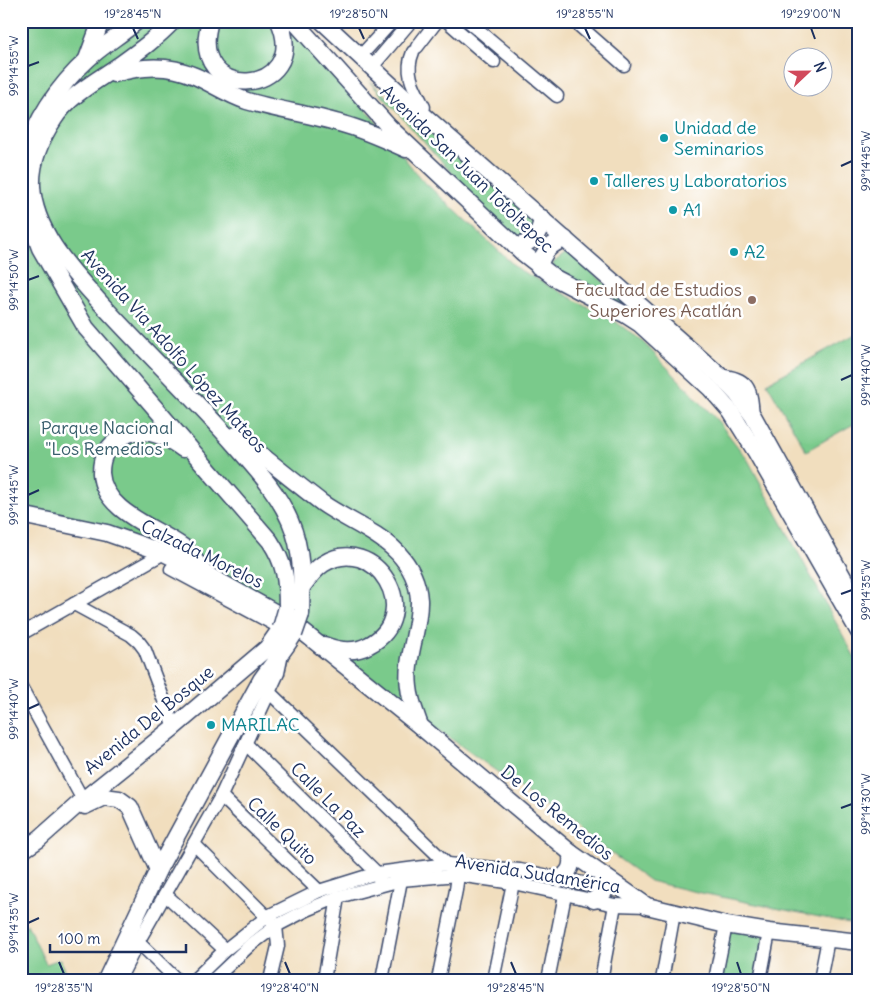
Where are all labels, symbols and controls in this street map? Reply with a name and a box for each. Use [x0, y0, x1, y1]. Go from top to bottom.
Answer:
text: 19°28'45"N [104, 6, 162, 21]
text: 19°28'50"N [330, 6, 388, 21]
text: 19°28'55"N [556, 6, 614, 21]
text: 19°29'00"N [781, 6, 841, 21]
text: 99°14'55"W [6, 36, 21, 96]
north arrow [782, 48, 832, 98]
text: N [810, 59, 830, 75]
street label: Avenida San Juan Totoltepec [376, 80, 559, 258]
place label: Unidad de Seminarios [674, 116, 764, 160]
text: 99°14'45"W [858, 131, 873, 191]
marker: Unidad de Seminarios [658, 132, 670, 144]
place label: Talleres y Laboratorios [604, 169, 787, 192]
marker: Talleres y Laboratorios [588, 175, 600, 187]
place label: A1 [683, 198, 701, 221]
marker: A1 [667, 204, 679, 216]
place label: A2 [744, 240, 766, 263]
street label: Avenida Via Adolfo López Mateos [77, 244, 272, 458]
marker: A2 [728, 246, 740, 258]
text: 99°14'50"W [6, 249, 21, 311]
place label: Facultad de Estudios Superiores Acatlán [575, 278, 742, 322]
marker: Facultad de Estudios Superiores Acatlán [746, 294, 758, 306]
text: 99°14'40"W [858, 344, 873, 406]
park label: Parque Nacional "Los Remedios" [41, 416, 173, 460]
text: 99°14'45"W [6, 465, 21, 525]
street label: Calzada Morelos [137, 514, 267, 593]
text: 99°14'35"W [858, 560, 873, 620]
street label: Avenida Del Bosque [79, 660, 218, 779]
text: 99°14'40"W [6, 678, 21, 740]
place label: MARILAC [221, 713, 300, 736]
marker: MARILAC [205, 719, 217, 731]
street label: Calle La Paz [286, 757, 371, 843]
street label: De Los Remedios [496, 760, 618, 865]
text: 99°14'30"W [858, 773, 873, 835]
street label: Calle Quito [243, 792, 322, 870]
street label: Avenida Sudamérica [454, 849, 622, 898]
text: 99°14'35"W [6, 893, 21, 953]
scale bar [50, 921, 186, 953]
text: 100 m [58, 929, 100, 948]
text: 19°28'35"N [35, 980, 93, 995]
text: 19°28'40"N [261, 980, 319, 995]
text: 19°28'45"N [487, 980, 545, 995]
text: 19°28'50"N [712, 980, 770, 995]

